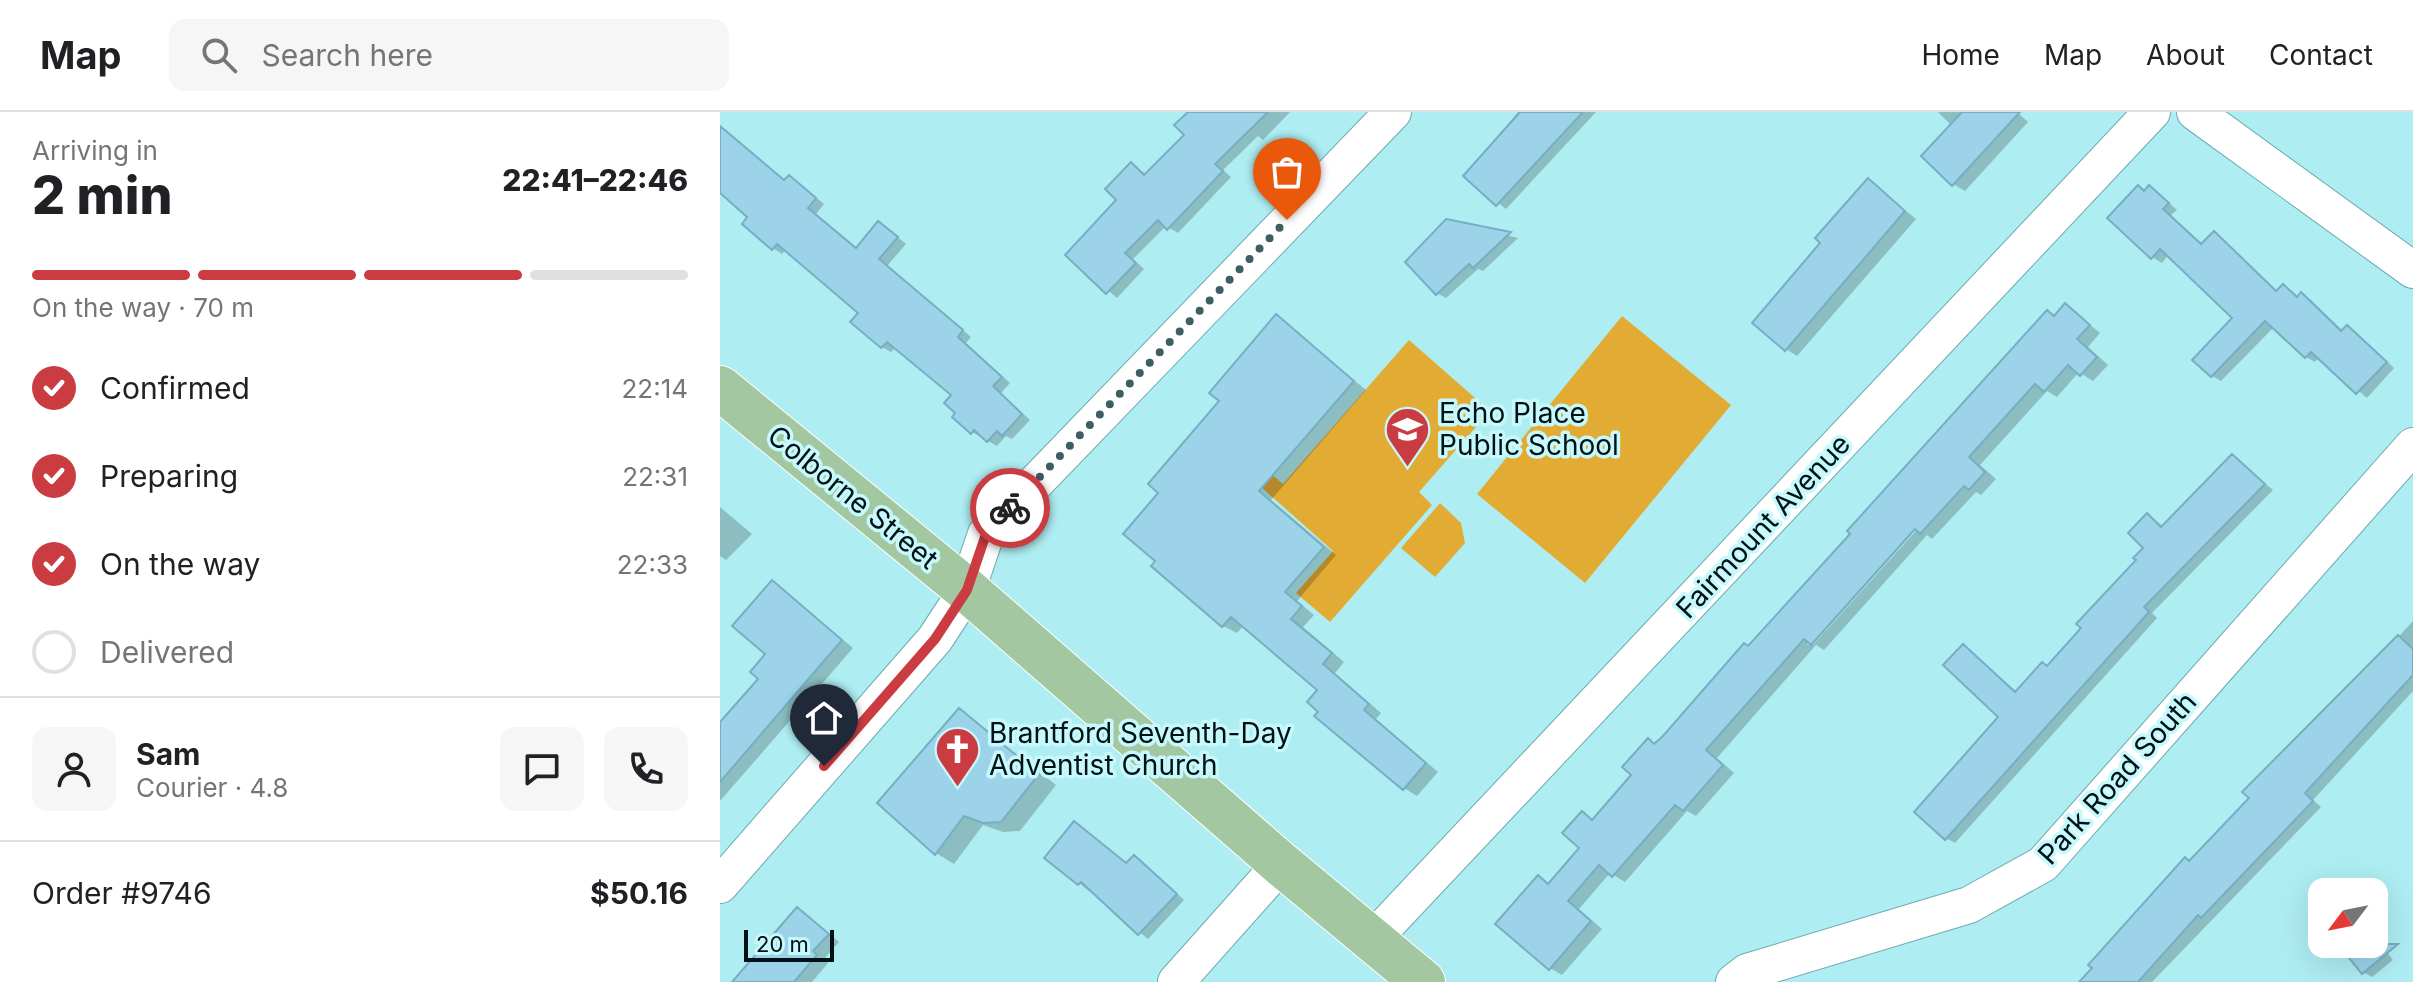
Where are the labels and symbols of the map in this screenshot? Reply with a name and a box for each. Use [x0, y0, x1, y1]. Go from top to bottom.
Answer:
pin [1253, 138, 1321, 220]
place label: Echo Place Public School [1439, 396, 1619, 462]
school or university icon: Echo Place Public School [1384, 405, 1432, 468]
street label: Colborne Street [761, 418, 945, 576]
street label: Fairmount Avenue [1669, 427, 1857, 625]
courier [970, 468, 1050, 548]
pin [790, 684, 858, 766]
street label: Park Road South [2031, 685, 2203, 871]
place label: Brantford Seventh-Day Adventist Church [989, 716, 1292, 782]
church icon: Brantford Seventh-Day Adventist Church [934, 725, 982, 788]
north arrow [2308, 878, 2388, 958]
scale bar [744, 926, 834, 962]

